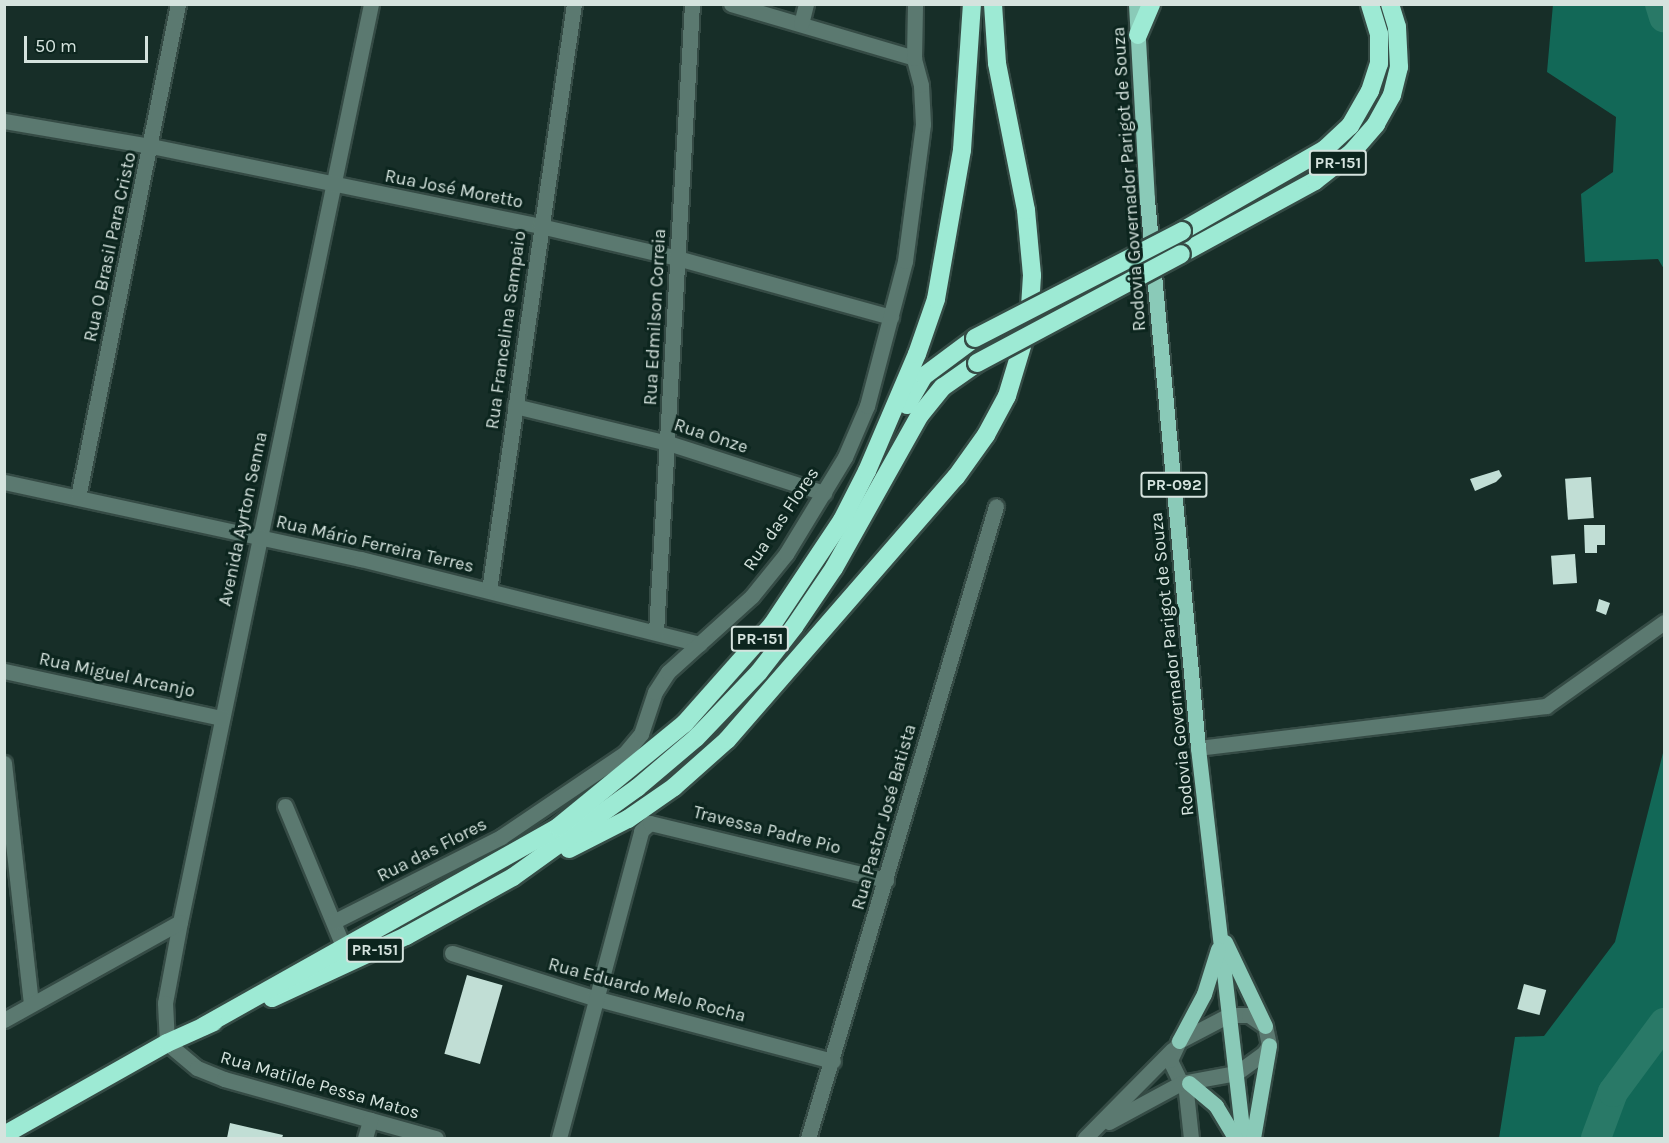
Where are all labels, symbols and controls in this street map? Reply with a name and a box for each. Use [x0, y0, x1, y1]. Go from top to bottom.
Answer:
scale bar [27, 24, 152, 62]
street label: Rodovia Governador Parigot de Souza [1108, 26, 1150, 332]
text: 50 m [35, 35, 77, 57]
street label: Rua O Brasil Para Cristo [79, 150, 141, 344]
road number: PR-151 [1308, 150, 1368, 176]
street label: Rua José Moretto [383, 165, 525, 213]
street label: Rua Edmilson Correia [640, 228, 670, 406]
street label: Rua Francelina Sampaio [481, 229, 531, 431]
street label: Rua Onze [671, 414, 751, 458]
street label: Avenida Ayrton Senna [214, 430, 272, 608]
street label: Rua das Flores [739, 463, 823, 575]
road number: PR-092 [1140, 472, 1208, 498]
street label: Rua Mário Ferreira Terres [274, 511, 476, 577]
street label: Rodovia Governador Parigot de Souza [1145, 511, 1199, 817]
road number: PR-151 [730, 626, 790, 652]
street label: Rua Miguel Arcanjo [37, 648, 197, 702]
street label: Rua Pastor José Batista [847, 722, 921, 912]
street label: Travessa Padre Pio [691, 801, 843, 859]
street label: Rua das Flores [374, 813, 490, 887]
road number: PR-151 [345, 937, 405, 963]
street label: Rua Eduardo Melo Rocha [546, 953, 748, 1027]
street label: Rua Matilde Pessa Matos [218, 1046, 422, 1124]

